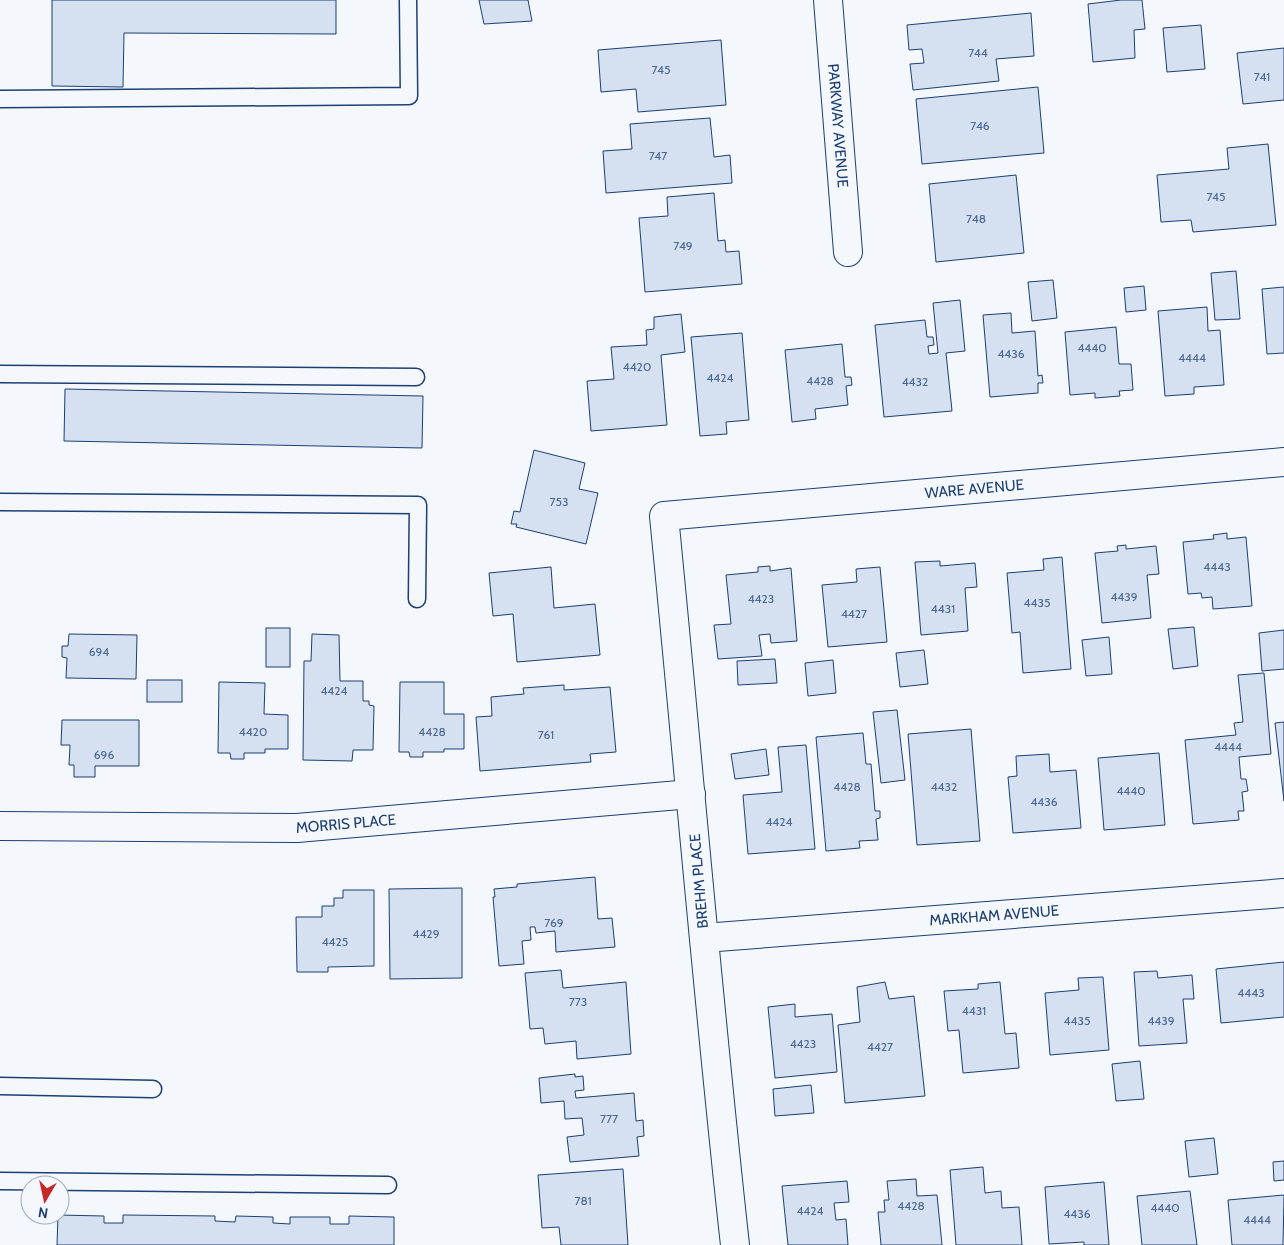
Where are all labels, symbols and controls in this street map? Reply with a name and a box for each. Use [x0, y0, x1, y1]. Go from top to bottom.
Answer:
house number: 744 [968, 45, 988, 60]
house number: 745 [651, 62, 671, 77]
street label: PARKWAY AVENUE [824, 63, 852, 188]
house number: 741 [1254, 69, 1270, 84]
house number: 746 [970, 118, 990, 133]
house number: 747 [649, 148, 667, 163]
house number: 745 [1206, 189, 1226, 204]
house number: 748 [966, 211, 986, 226]
house number: 749 [673, 238, 693, 253]
house number: 4440 [1077, 340, 1107, 355]
house number: 4436 [997, 346, 1025, 361]
house number: 4444 [1178, 350, 1206, 365]
house number: 4420 [623, 359, 651, 374]
house number: 4424 [706, 370, 734, 385]
house number: 4428 [806, 373, 834, 388]
house number: 4432 [902, 374, 928, 389]
street label: WARE AVENUE [924, 476, 1025, 502]
house number: 753 [549, 494, 569, 509]
house number: 4443 [1203, 559, 1231, 574]
house number: 4439 [1110, 589, 1138, 604]
house number: 4423 [748, 591, 774, 606]
house number: 4435 [1024, 595, 1050, 610]
house number: 4431 [931, 601, 955, 616]
house number: 4427 [841, 606, 867, 621]
house number: 694 [89, 644, 109, 659]
house number: 4424 [320, 683, 348, 698]
house number: 4420 [239, 724, 267, 739]
house number: 4428 [418, 724, 446, 739]
house number: 761 [538, 727, 554, 742]
house number: 4444 [1214, 739, 1242, 754]
house number: 696 [94, 747, 114, 762]
house number: 4428 [833, 779, 861, 794]
house number: 4432 [931, 779, 957, 794]
house number: 4440 [1116, 783, 1146, 798]
house number: 4436 [1030, 794, 1058, 809]
street label: MORRIS PLACE [295, 811, 397, 837]
house number: 4424 [765, 814, 793, 829]
street label: BREHM PLACE [686, 833, 712, 929]
street label: MARKHAM AVENUE [929, 901, 1060, 929]
house number: 769 [544, 915, 564, 930]
house number: 4429 [413, 926, 440, 941]
house number: 4425 [322, 934, 348, 949]
house number: 4443 [1237, 985, 1265, 1000]
house number: 773 [569, 994, 587, 1009]
house number: 4431 [962, 1003, 986, 1018]
house number: 4435 [1064, 1013, 1090, 1028]
house number: 4439 [1147, 1013, 1175, 1028]
house number: 4423 [790, 1036, 816, 1051]
house number: 4427 [867, 1039, 893, 1054]
house number: 777 [600, 1111, 618, 1126]
north arrow [20, 1175, 70, 1225]
house number: 781 [574, 1193, 592, 1208]
house number: 4428 [897, 1198, 925, 1213]
house number: 4440 [1150, 1200, 1180, 1215]
text: N [37, 1203, 49, 1223]
house number: 4424 [796, 1203, 824, 1218]
house number: 4436 [1063, 1206, 1091, 1221]
house number: 4444 [1243, 1212, 1271, 1227]

